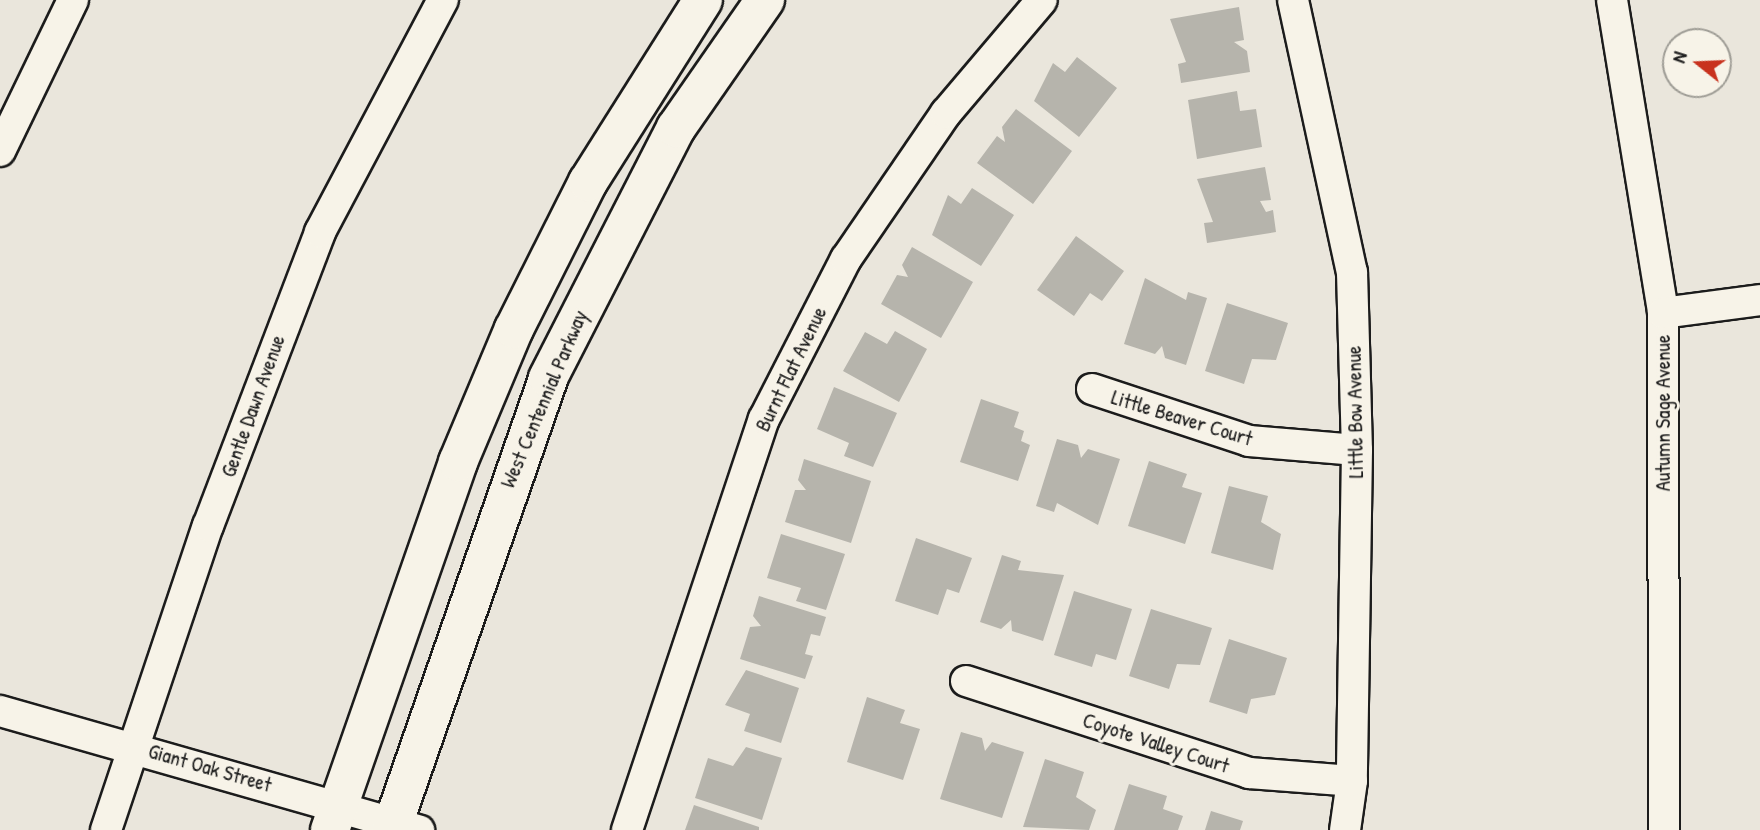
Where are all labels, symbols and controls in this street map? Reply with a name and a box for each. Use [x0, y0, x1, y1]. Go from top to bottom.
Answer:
north arrow [1662, 28, 1732, 98]
text: N [1665, 48, 1693, 66]
street label: Burnt Flat Avenue [750, 303, 832, 435]
street label: West Centennial Parkway [495, 306, 593, 492]
street label: Gentle Dawn Avenue [216, 331, 290, 481]
street label: Autumn Sage Avenue [1650, 335, 1676, 491]
street label: Little Bow Avenue [1341, 345, 1369, 479]
street label: Little Beaver Court [1108, 385, 1256, 451]
street label: Coyote Valley Court [1080, 707, 1232, 779]
street label: Giant Oak Street [146, 738, 274, 798]

